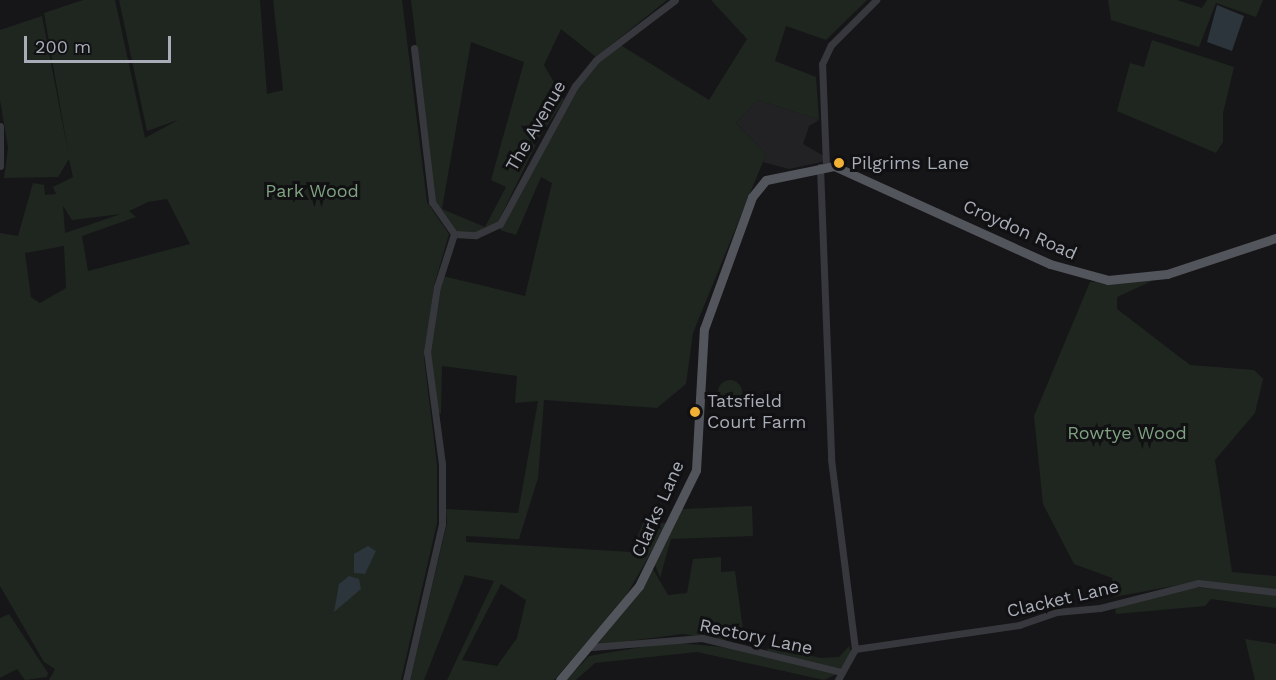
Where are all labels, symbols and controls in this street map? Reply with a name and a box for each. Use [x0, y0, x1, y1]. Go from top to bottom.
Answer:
scale bar [27, 24, 174, 62]
text: 200 m [35, 36, 91, 57]
street label: The Avenue [501, 77, 571, 175]
place label: Pilgrims Lane [851, 152, 969, 174]
marker: Pilgrims Lane [832, 156, 846, 170]
park label: Park Wood [265, 180, 359, 202]
street label: Croydon Road [960, 195, 1080, 265]
place label: Tatsfield Court Farm [707, 391, 806, 434]
marker: Tatsfield Court Farm [688, 405, 702, 419]
park label: Rowtye Wood [1067, 422, 1187, 444]
street label: Clarks Lane [627, 457, 689, 561]
street label: Clacket Lane [1005, 576, 1121, 622]
street label: Rectory Lane [697, 614, 815, 660]

